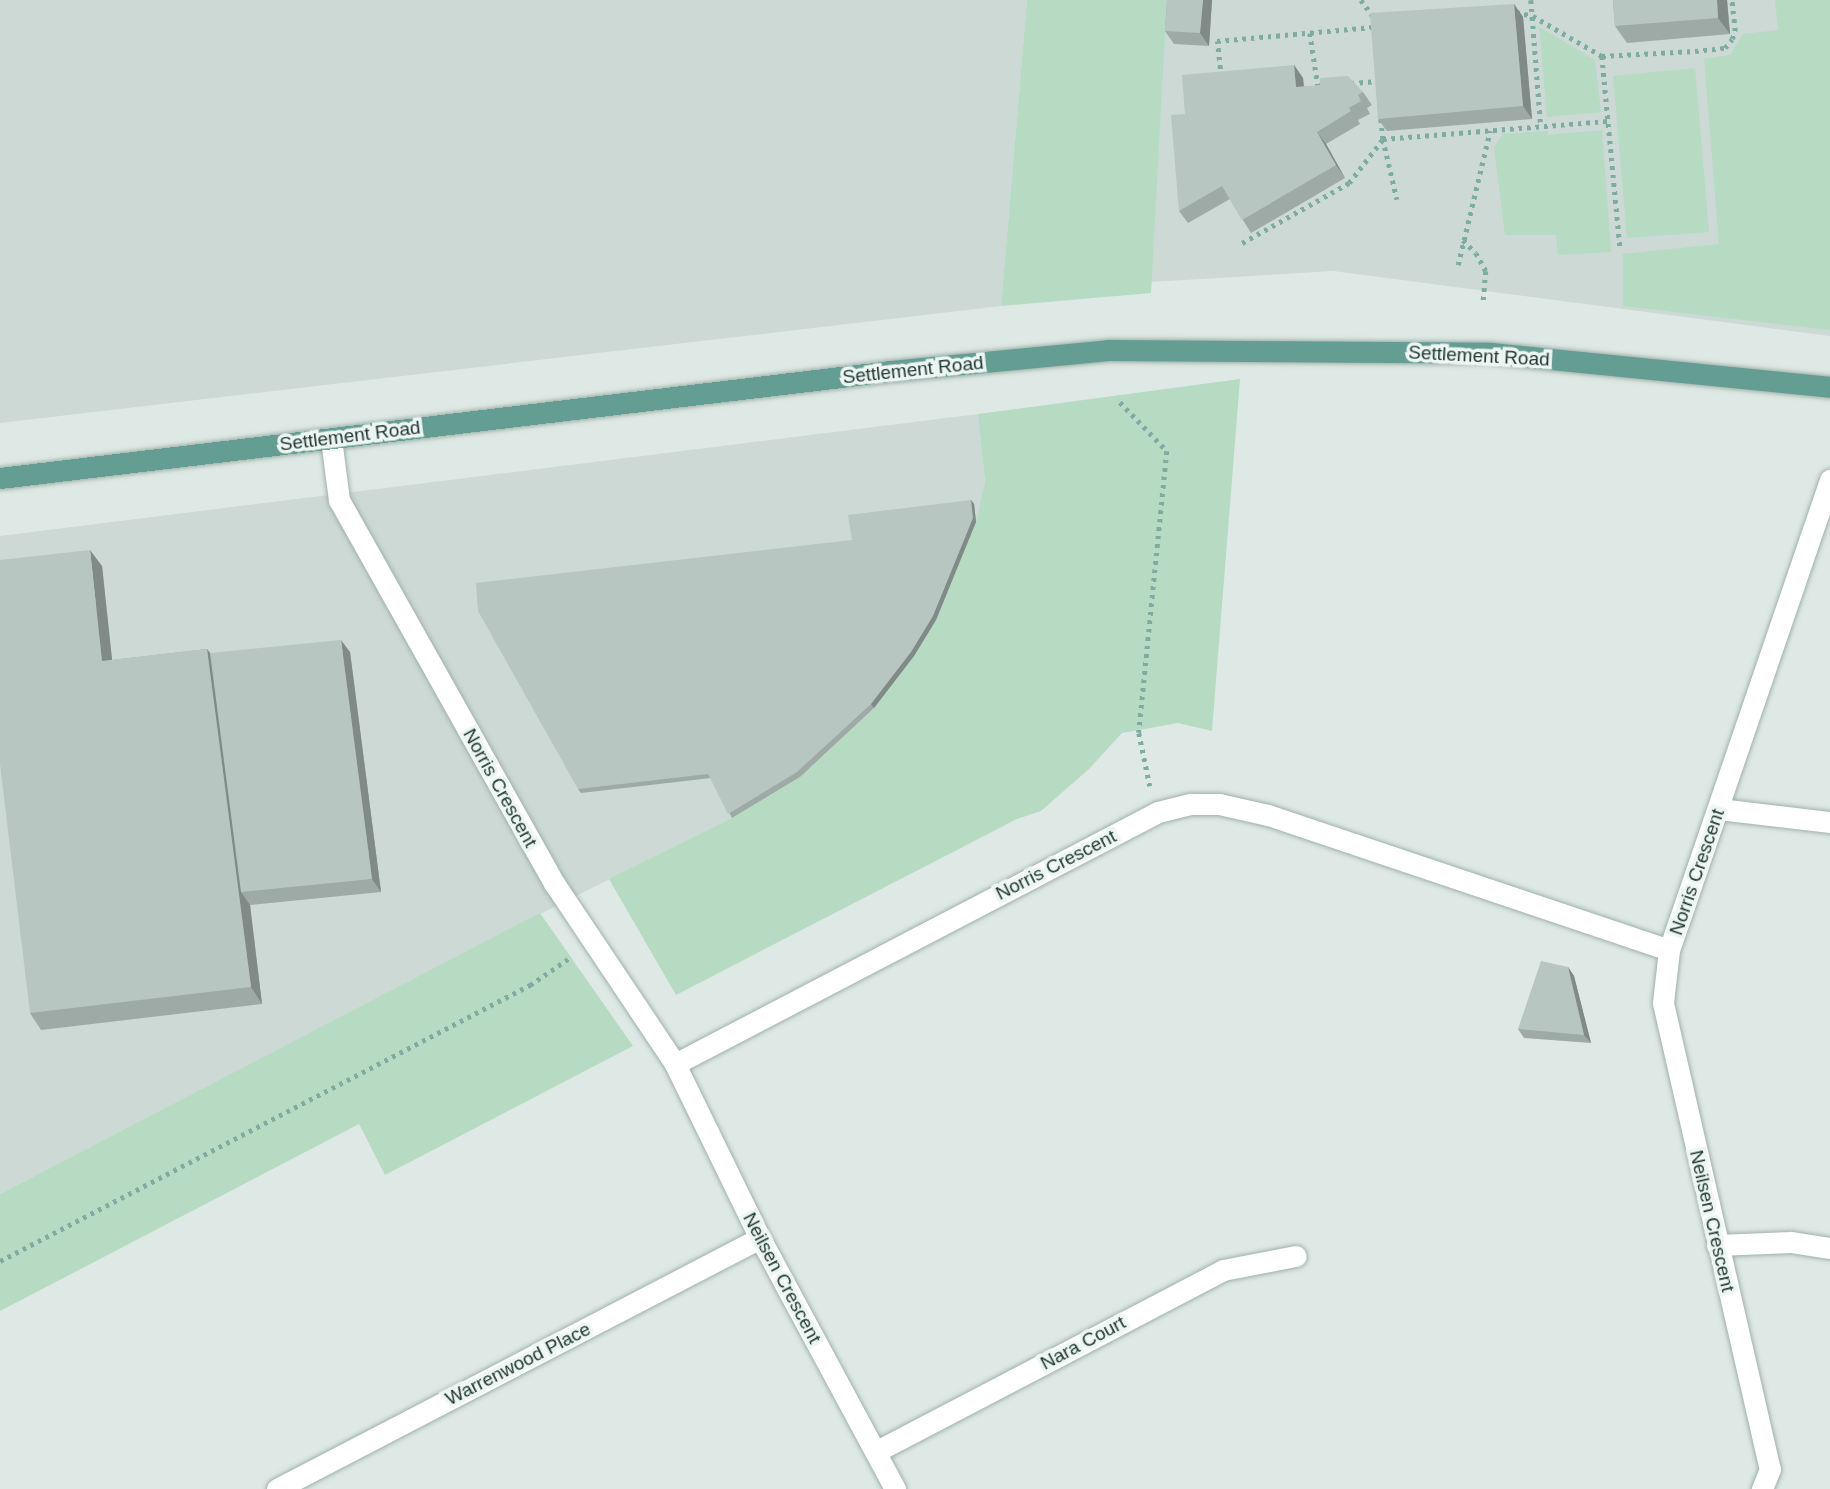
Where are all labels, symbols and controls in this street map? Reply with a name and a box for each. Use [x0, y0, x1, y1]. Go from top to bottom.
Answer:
street label: Settlement Road [1408, 341, 1550, 371]
street label: Settlement Road [841, 351, 985, 389]
street label: Settlement Road [278, 416, 422, 456]
street label: Norris Crescent [458, 725, 542, 851]
street label: Norris Crescent [1665, 806, 1729, 938]
street label: Norris Crescent [992, 825, 1120, 905]
street label: Neilsen Crescent [1685, 1148, 1739, 1294]
street label: Neilsen Crescent [738, 1209, 826, 1347]
street label: Nara Court [1037, 1311, 1129, 1375]
street label: Warrenwood Place [442, 1318, 594, 1410]

